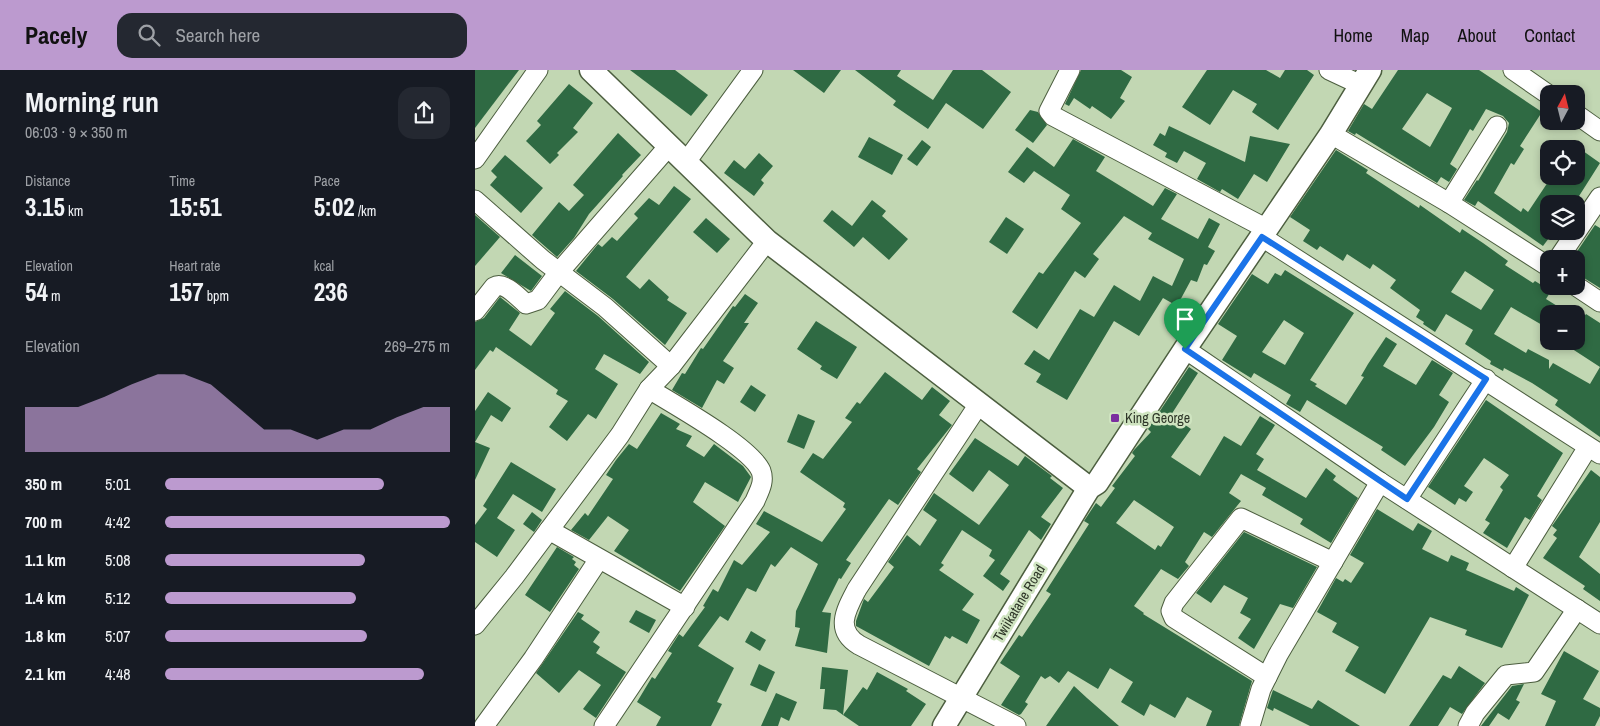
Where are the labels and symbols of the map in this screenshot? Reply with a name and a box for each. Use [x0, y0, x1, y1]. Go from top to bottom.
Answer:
north arrow [1540, 85, 1585, 130]
pin [1164, 298, 1206, 349]
place label: King George [1125, 409, 1190, 427]
marker: King George [1109, 412, 1121, 424]
street label: Twiikatane Road [989, 561, 1049, 645]

